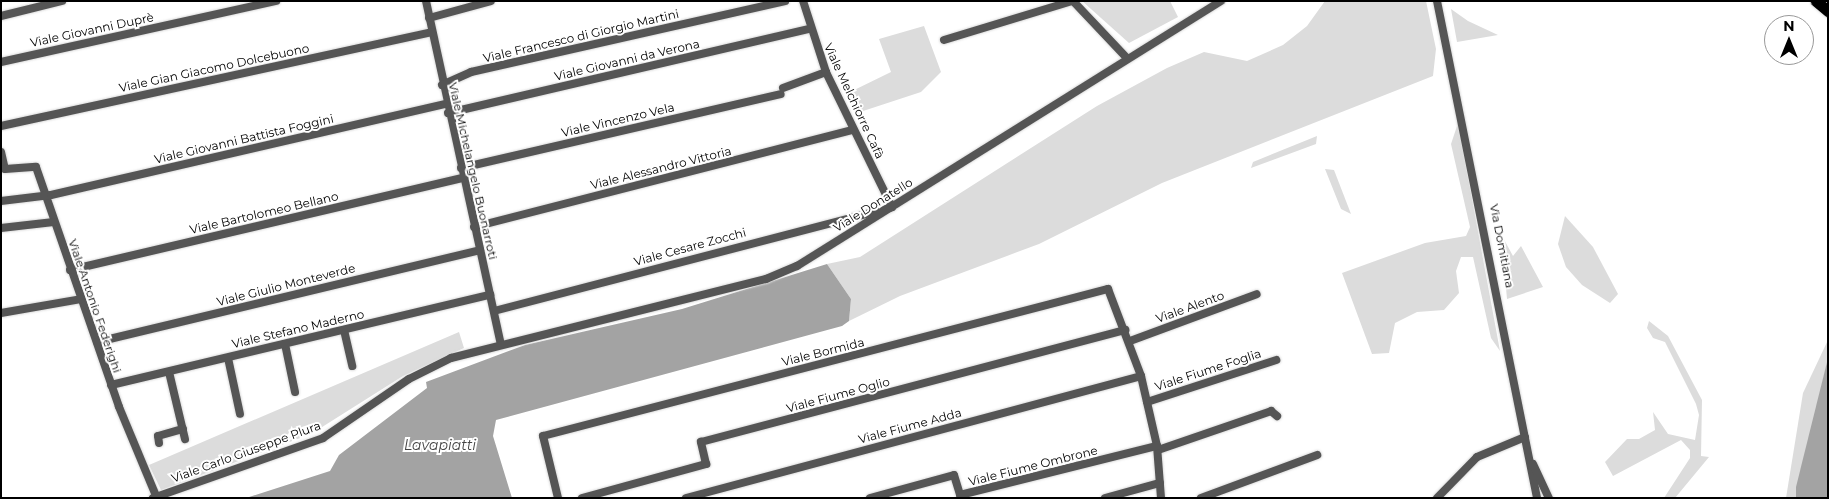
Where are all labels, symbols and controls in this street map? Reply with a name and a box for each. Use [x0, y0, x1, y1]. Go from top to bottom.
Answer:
street label: Viale Francesco di Giorgio Martini [482, 6, 680, 66]
street label: Viale Giovanni Duprè [29, 10, 155, 50]
north arrow [1764, 15, 1814, 65]
text: N [1783, 17, 1795, 35]
street label: Viale Giovanni da Verona [553, 36, 701, 84]
street label: Viale Gian Giacomo Dolcebuono [118, 41, 310, 95]
street label: Viale Melchiorre Cafà [821, 41, 887, 161]
street label: Viale Michelangelo Buonarroti [446, 81, 500, 261]
street label: Viale Vincenzo Vela [560, 100, 676, 140]
street label: Viale Giovanni Battista Foggini [153, 111, 335, 167]
street label: Viale Alessandro Vittoria [589, 144, 733, 192]
street label: Viale Donatello [831, 175, 915, 235]
street label: Viale Bartolomeo Bellano [188, 189, 340, 237]
street label: Via Domitiana [1487, 203, 1517, 289]
street label: Viale Cesare Zocchi [632, 225, 748, 269]
street label: Viale Antonio Federighi [65, 237, 125, 375]
street label: Viale Giulio Monteverde [215, 261, 357, 309]
street label: Viale Alento [1154, 288, 1226, 326]
street label: Viale Stefano Maderno [230, 307, 366, 351]
street label: Viale Bormida [780, 335, 866, 369]
street label: Viale Fiume Foglia [1153, 346, 1263, 394]
street label: Viale Fiume Oglio [785, 374, 891, 416]
street label: Viale Fiume Adda [857, 405, 963, 447]
street label: Viale Carlo Giuseppe Plura [169, 418, 323, 486]
water label: Lavapiatti [404, 437, 476, 453]
street label: Viale Fiume Ombrone [967, 443, 1099, 489]

